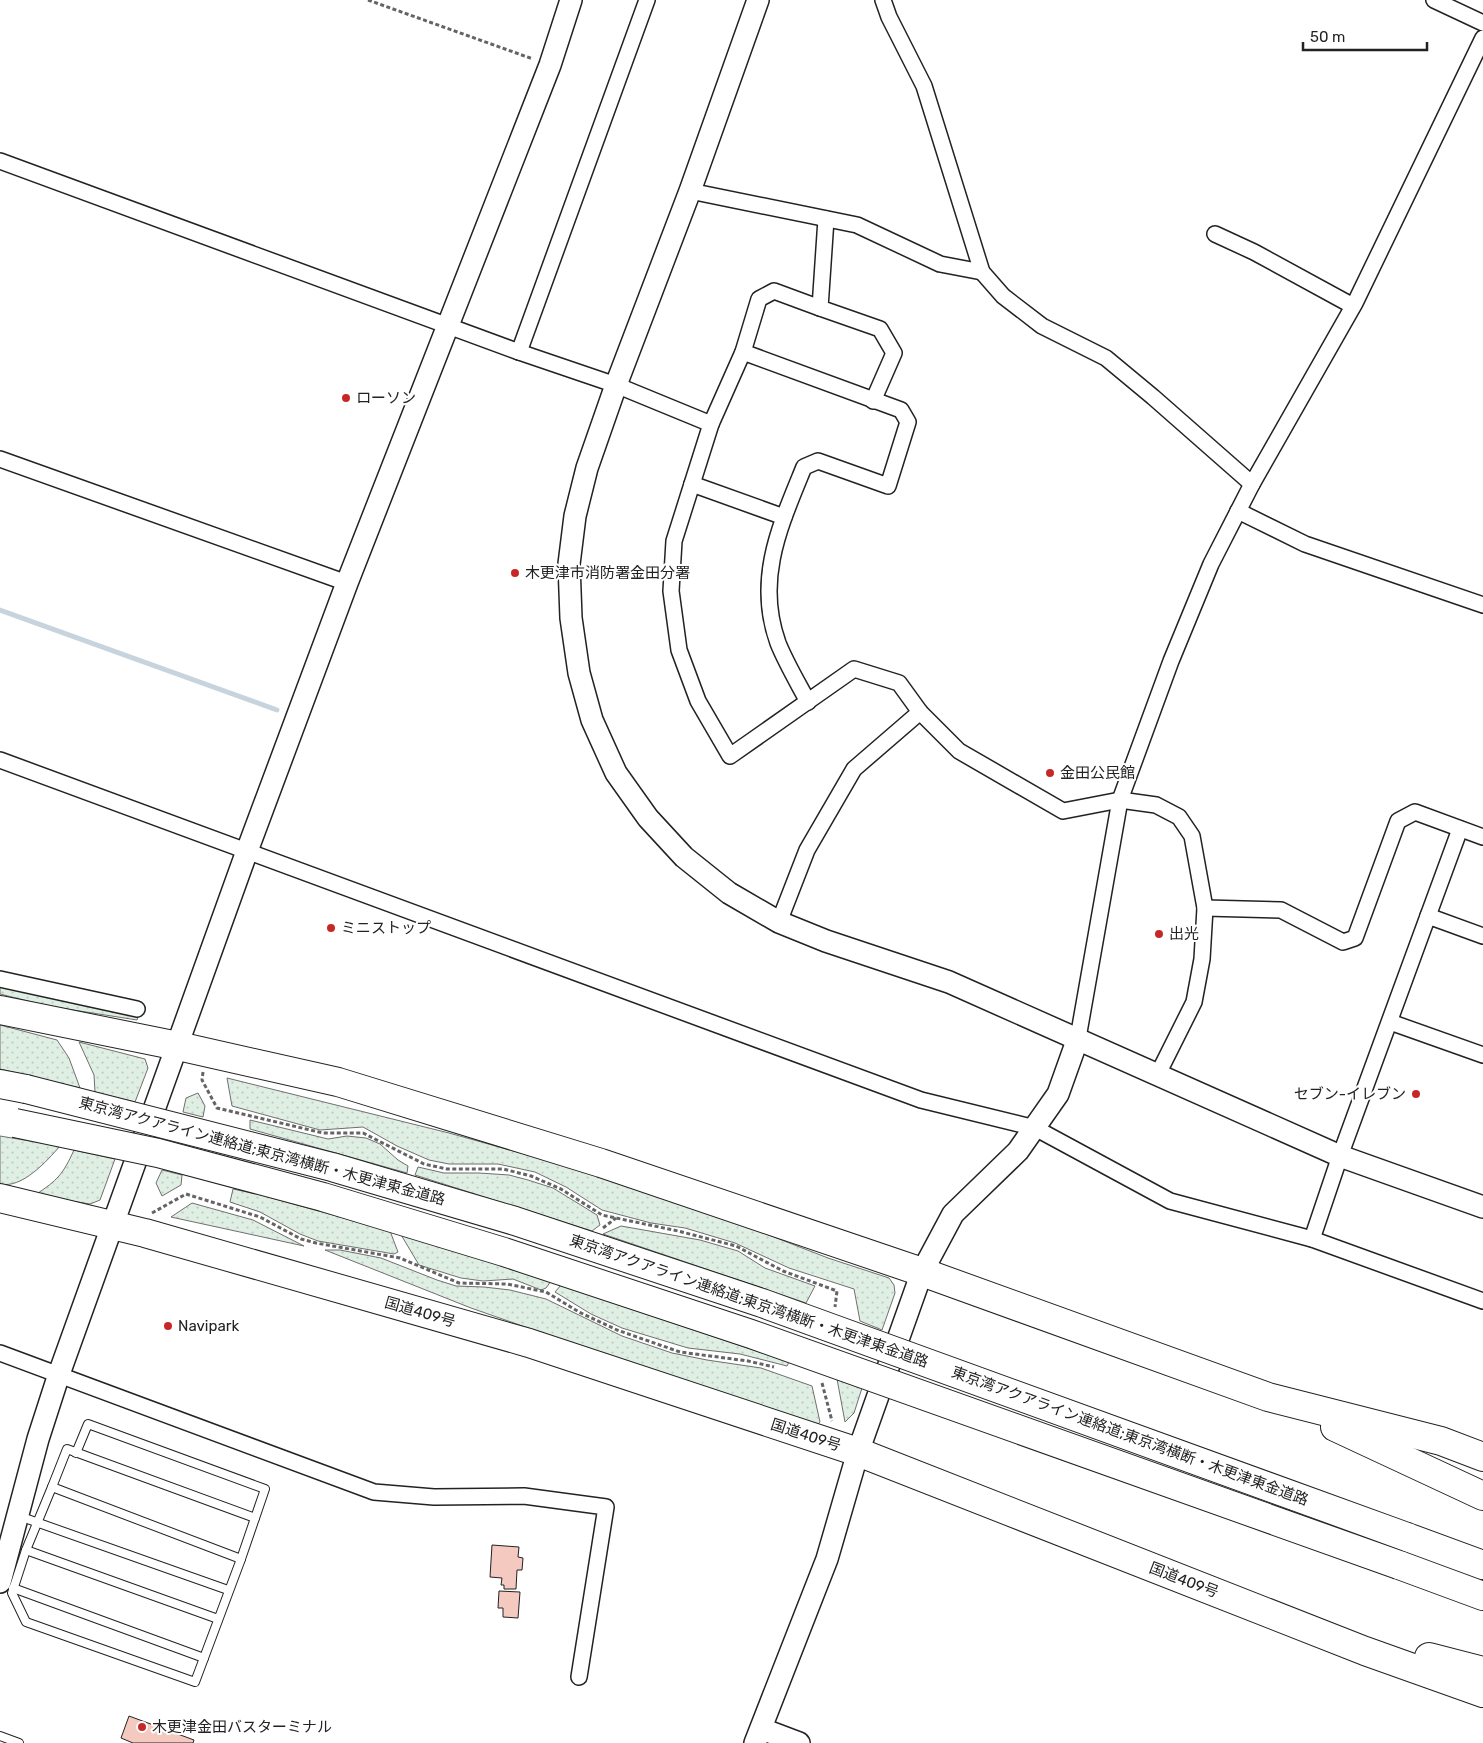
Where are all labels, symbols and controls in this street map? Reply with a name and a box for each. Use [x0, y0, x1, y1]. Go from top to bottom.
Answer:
scale bar [1303, 20, 1427, 52]
text: 50 m [1310, 28, 1345, 46]
place label: ローソン [356, 389, 416, 407]
marker: ローソン [340, 392, 352, 404]
place label: 木更津市消防署金田分署 [525, 564, 690, 582]
marker: 木更津市消防署金田分署 [509, 567, 521, 579]
place label: 金田公民館 [1060, 764, 1135, 782]
marker: 金田公民館 [1044, 767, 1056, 779]
place label: ミニストップ [341, 919, 431, 937]
marker: ミニストップ [325, 922, 337, 934]
place label: 出光 [1169, 925, 1199, 943]
marker: 出光 [1153, 928, 1165, 940]
place label: セブン-イレブン [1294, 1085, 1406, 1103]
marker: セブン-イレブン [1410, 1088, 1422, 1100]
street label: 東京湾アクアライン連絡道;東京湾横断・木更津東金道路 [77, 1093, 447, 1209]
street label: 東京湾アクアライン連絡道;東京湾横断・木更津東金道路 [567, 1231, 931, 1371]
street label: 国道409号 [383, 1293, 457, 1331]
place label: Navipark [178, 1317, 239, 1335]
marker: Navipark [162, 1320, 174, 1332]
street label: 東京湾アクアライン連絡道;東京湾横断・木更津東金道路 [949, 1363, 1311, 1509]
street label: 国道409号 [769, 1415, 843, 1455]
street label: 国道409号 [1147, 1559, 1221, 1601]
place label: 木更津金田バスターミナル [152, 1718, 332, 1736]
marker: 木更津金田バスターミナル [136, 1721, 148, 1733]

